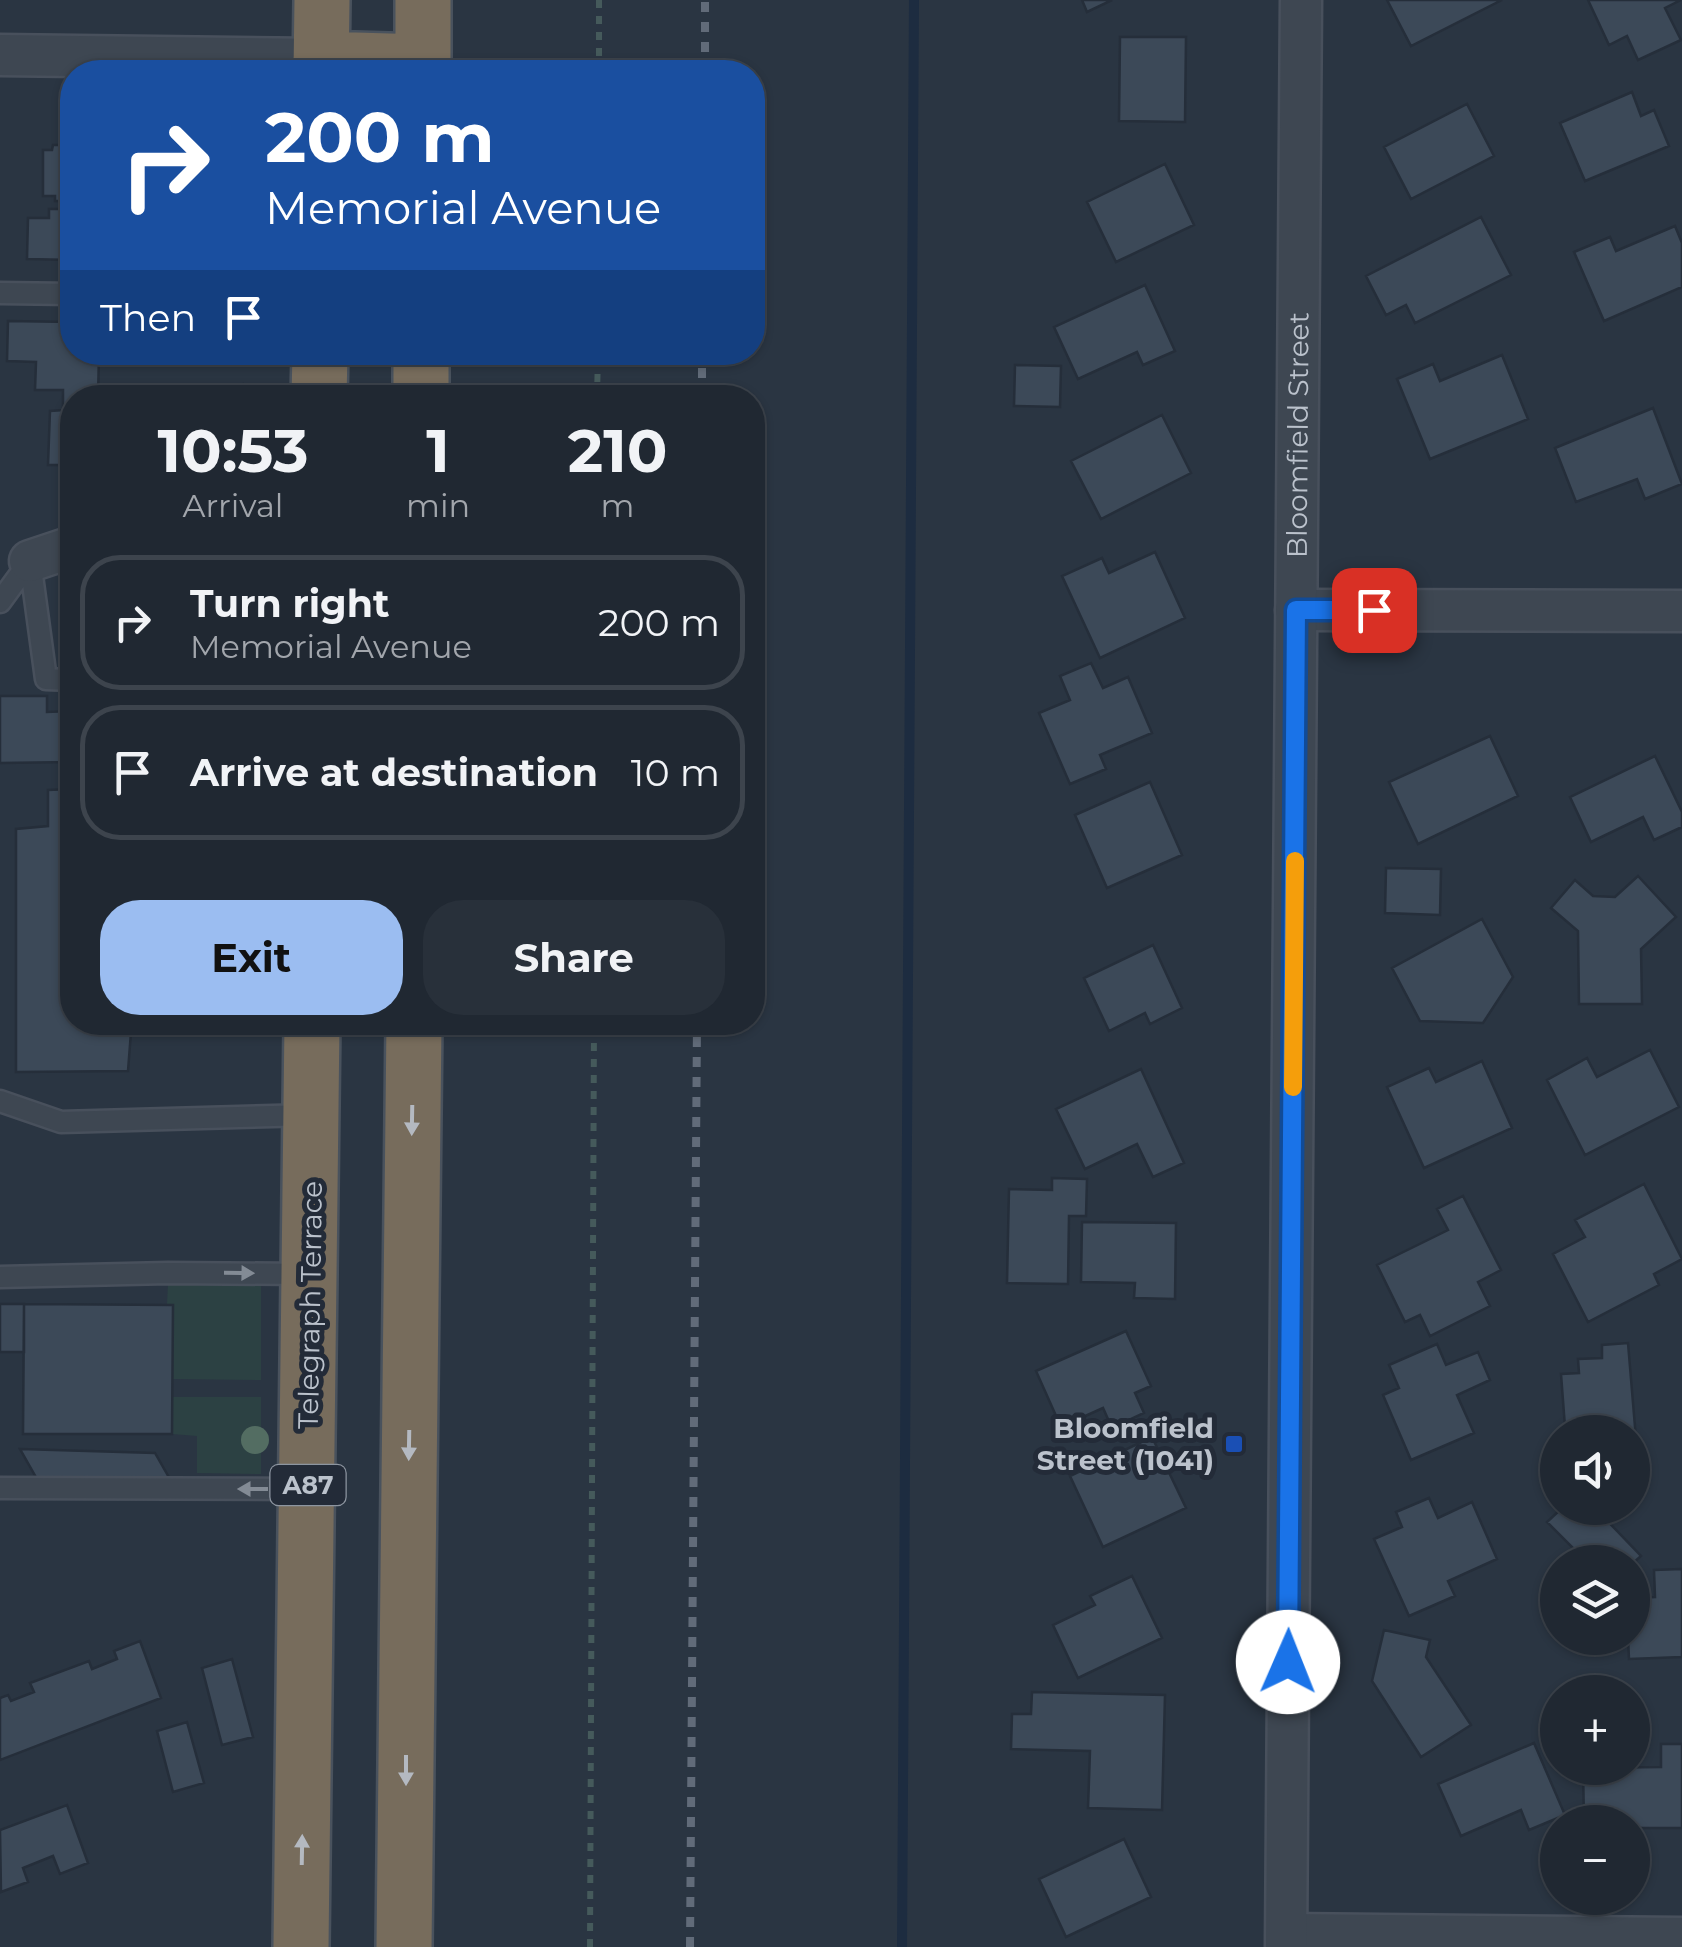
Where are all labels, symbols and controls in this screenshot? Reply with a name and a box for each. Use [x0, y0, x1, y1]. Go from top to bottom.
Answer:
text: 200 m [265, 94, 495, 180]
icon: right [100, 100, 230, 230]
text: Memorial Avenue [265, 180, 661, 235]
icon: arrive [216, 290, 271, 345]
text: Then [100, 294, 196, 341]
street label: Bloomfield Street [1280, 312, 1316, 558]
text: 10:53 [158, 414, 308, 487]
text: 1 [426, 414, 450, 487]
text: 210 [568, 414, 667, 487]
text: Arrival [183, 486, 283, 525]
text: min [406, 486, 470, 525]
text: m [601, 486, 635, 525]
pin [1332, 568, 1417, 653]
text: Turn right [190, 580, 389, 627]
icon: arrive [1347, 583, 1402, 638]
icon: right [105, 595, 160, 650]
text: 200 m [598, 599, 720, 646]
text: Memorial Avenue [190, 627, 472, 666]
icon: arrive [105, 745, 160, 800]
text: Arrive at destination [190, 749, 598, 796]
text: 10 m [631, 749, 720, 796]
button: Exit [100, 900, 403, 1015]
button: Share [423, 900, 725, 1015]
one-way arrow [404, 1104, 420, 1136]
street label: Telegraph Terrace [291, 1181, 329, 1429]
one-way arrow [224, 1266, 256, 1282]
place label: Bloomfield Street (1041) [1037, 1411, 1214, 1477]
map controls [1540, 1415, 1650, 1915]
button: sound [1540, 1415, 1650, 1525]
one-way arrow [401, 1429, 417, 1461]
marker: Bloomfield Street (1041) [1223, 1433, 1245, 1455]
road number: A87 [270, 1465, 346, 1505]
one-way arrow [236, 1481, 268, 1497]
button: layers [1540, 1545, 1650, 1655]
position arrow [1236, 1610, 1340, 1714]
button: + [1540, 1675, 1650, 1785]
one-way arrow [398, 1754, 414, 1786]
button: − [1540, 1805, 1650, 1915]
one-way arrow [294, 1833, 310, 1865]

